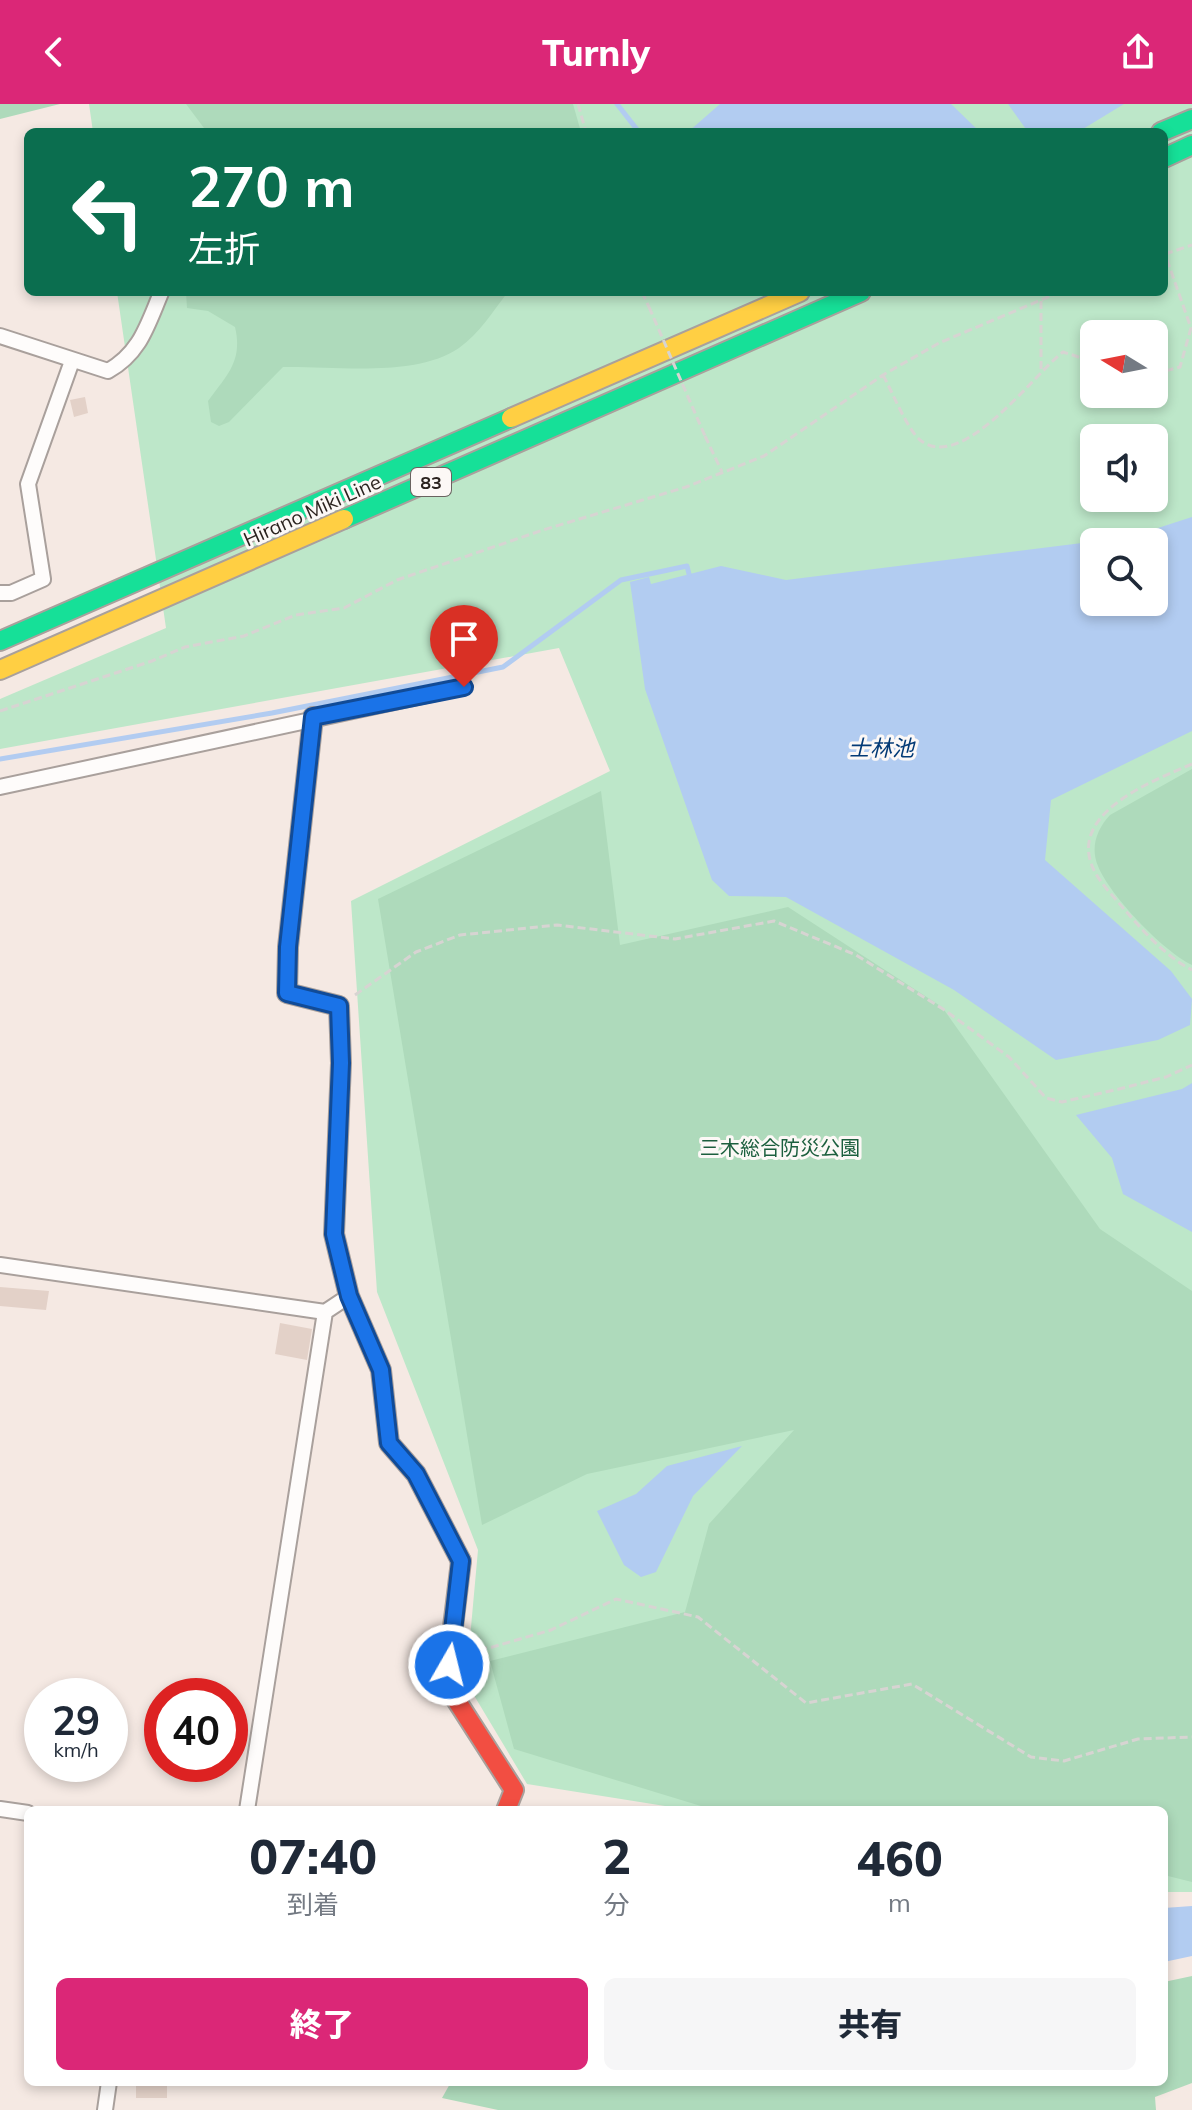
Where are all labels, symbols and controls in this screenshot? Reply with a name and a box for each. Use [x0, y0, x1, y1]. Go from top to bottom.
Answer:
icon: back [32, 30, 76, 74]
text: Turnly [542, 30, 650, 75]
icon: share [1116, 30, 1160, 74]
text: 270 m [188, 151, 355, 221]
icon: left [56, 160, 160, 264]
text: 左折 [188, 226, 260, 271]
north arrow [1080, 320, 1168, 408]
map controls [1080, 320, 1168, 616]
button: sound [1080, 424, 1168, 512]
street label: Hirano Miki Line [239, 468, 385, 552]
road number: 83 [411, 468, 451, 496]
button: search [1080, 528, 1168, 616]
pin [430, 605, 498, 687]
icon: arrive [442, 617, 486, 661]
water label: 士林池 [848, 734, 916, 762]
park label: 三木総合防災公園 [700, 1135, 860, 1160]
position arrow [407, 1623, 491, 1707]
speed limit sign: 40 [144, 1678, 248, 1782]
text: 29 [52, 1695, 100, 1745]
text: km/h [53, 1737, 99, 1762]
text: 07:40 [249, 1826, 377, 1886]
text: 2 [602, 1826, 631, 1886]
text: 460 [856, 1828, 943, 1888]
text: m [888, 1886, 911, 1919]
text: 到着 [287, 1888, 339, 1921]
text: 分 [604, 1888, 630, 1921]
button: 終了 [56, 1978, 588, 2070]
button: 共有 [604, 1978, 1136, 2070]

